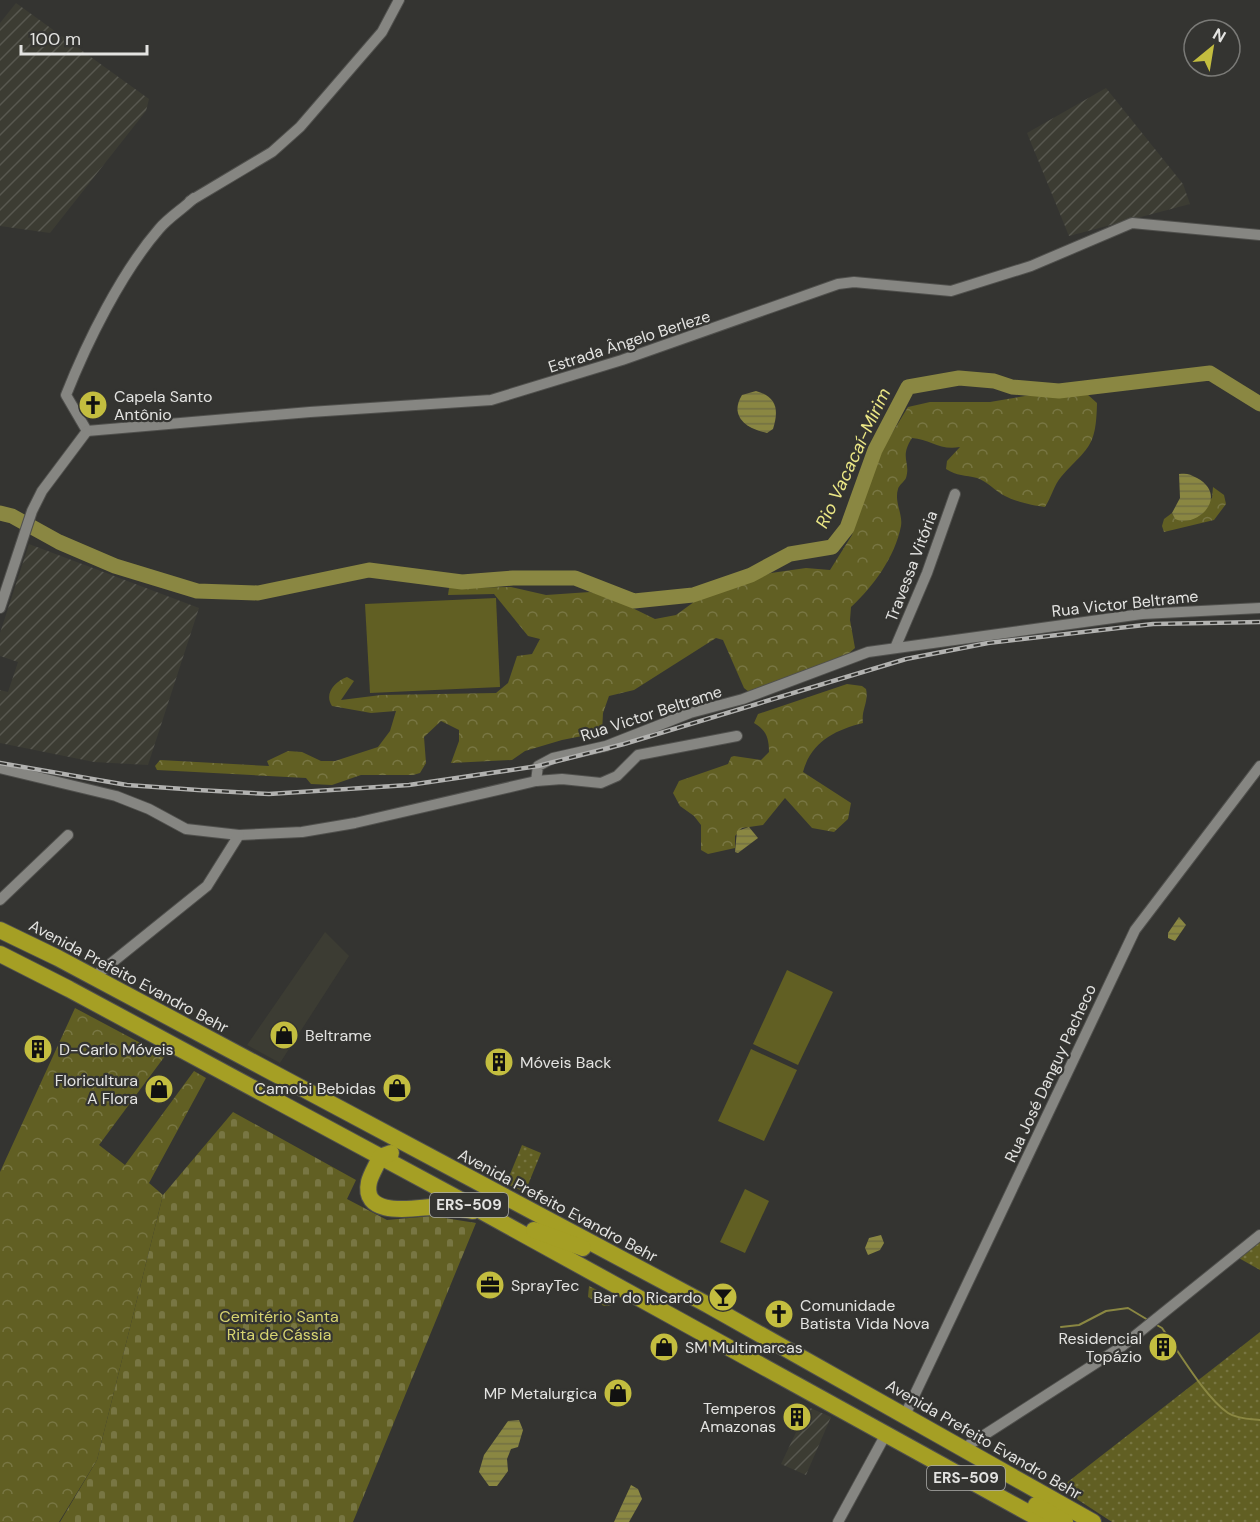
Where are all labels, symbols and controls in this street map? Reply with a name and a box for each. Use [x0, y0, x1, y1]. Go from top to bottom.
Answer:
scale bar [21, 18, 147, 56]
north arrow [1182, 18, 1242, 78]
text: N [1209, 23, 1230, 47]
text: 100 m [30, 27, 81, 51]
street label: Estrada Ângelo Berleze [545, 305, 713, 378]
water label: Rio Vacacaí-Mirim [810, 384, 896, 532]
place label: Capela Santo Antônio [114, 386, 213, 425]
church icon: Capela Santo Antônio [77, 389, 109, 421]
street label: Travessa Vitória [881, 508, 942, 625]
street label: Rua Victor Beltrame [1051, 585, 1199, 622]
street label: Rua Victor Beltrame [578, 681, 724, 746]
street label: Avenida Prefeito Evandro Behr [25, 915, 232, 1038]
street label: Rua José Danguy Pacheco [1000, 981, 1101, 1166]
shop icon: Beltrame [268, 1019, 300, 1051]
place label: Beltrame [305, 1025, 372, 1046]
building icon: D-Carlo Móveis [22, 1033, 54, 1065]
place label: D-Carlo Móveis [59, 1039, 174, 1060]
building icon: Móveis Back [483, 1046, 515, 1078]
place label: Móveis Back [520, 1052, 611, 1073]
place label: Floricultura A Flora [55, 1070, 138, 1109]
shop icon: Camobi Bebidas [381, 1072, 413, 1104]
shop icon: Floricultura A Flora [143, 1073, 175, 1105]
place label: Camobi Bebidas [255, 1078, 376, 1099]
street label: Avenida Prefeito Evandro Behr [454, 1144, 661, 1267]
road number: ERS-509 [430, 1193, 508, 1217]
office icon: SprayTec [474, 1269, 506, 1301]
place label: SprayTec [511, 1275, 579, 1296]
bar icon: Bar do Ricardo [707, 1281, 739, 1313]
place label: Bar do Ricardo [593, 1287, 702, 1308]
place label: Comunidade Batista Vida Nova [800, 1295, 930, 1334]
church icon: Comunidade Batista Vida Nova [763, 1298, 795, 1330]
park label: Cemitério Santa Rita de Cássia [219, 1306, 339, 1345]
place label: Residencial Topázio [1058, 1328, 1142, 1367]
shop icon: SM Multimarcas [648, 1331, 680, 1363]
building icon: Residencial Topázio [1147, 1331, 1179, 1363]
place label: SM Multimarcas [685, 1337, 803, 1358]
street label: Avenida Prefeito Evandro Behr [882, 1375, 1086, 1504]
shop icon: MP Metalurgica [602, 1377, 634, 1409]
place label: MP Metalurgica [484, 1383, 597, 1404]
place label: Temperos Amazonas [700, 1398, 776, 1437]
building icon: Temperos Amazonas [781, 1401, 813, 1433]
road number: ERS-509 [927, 1466, 1005, 1490]

